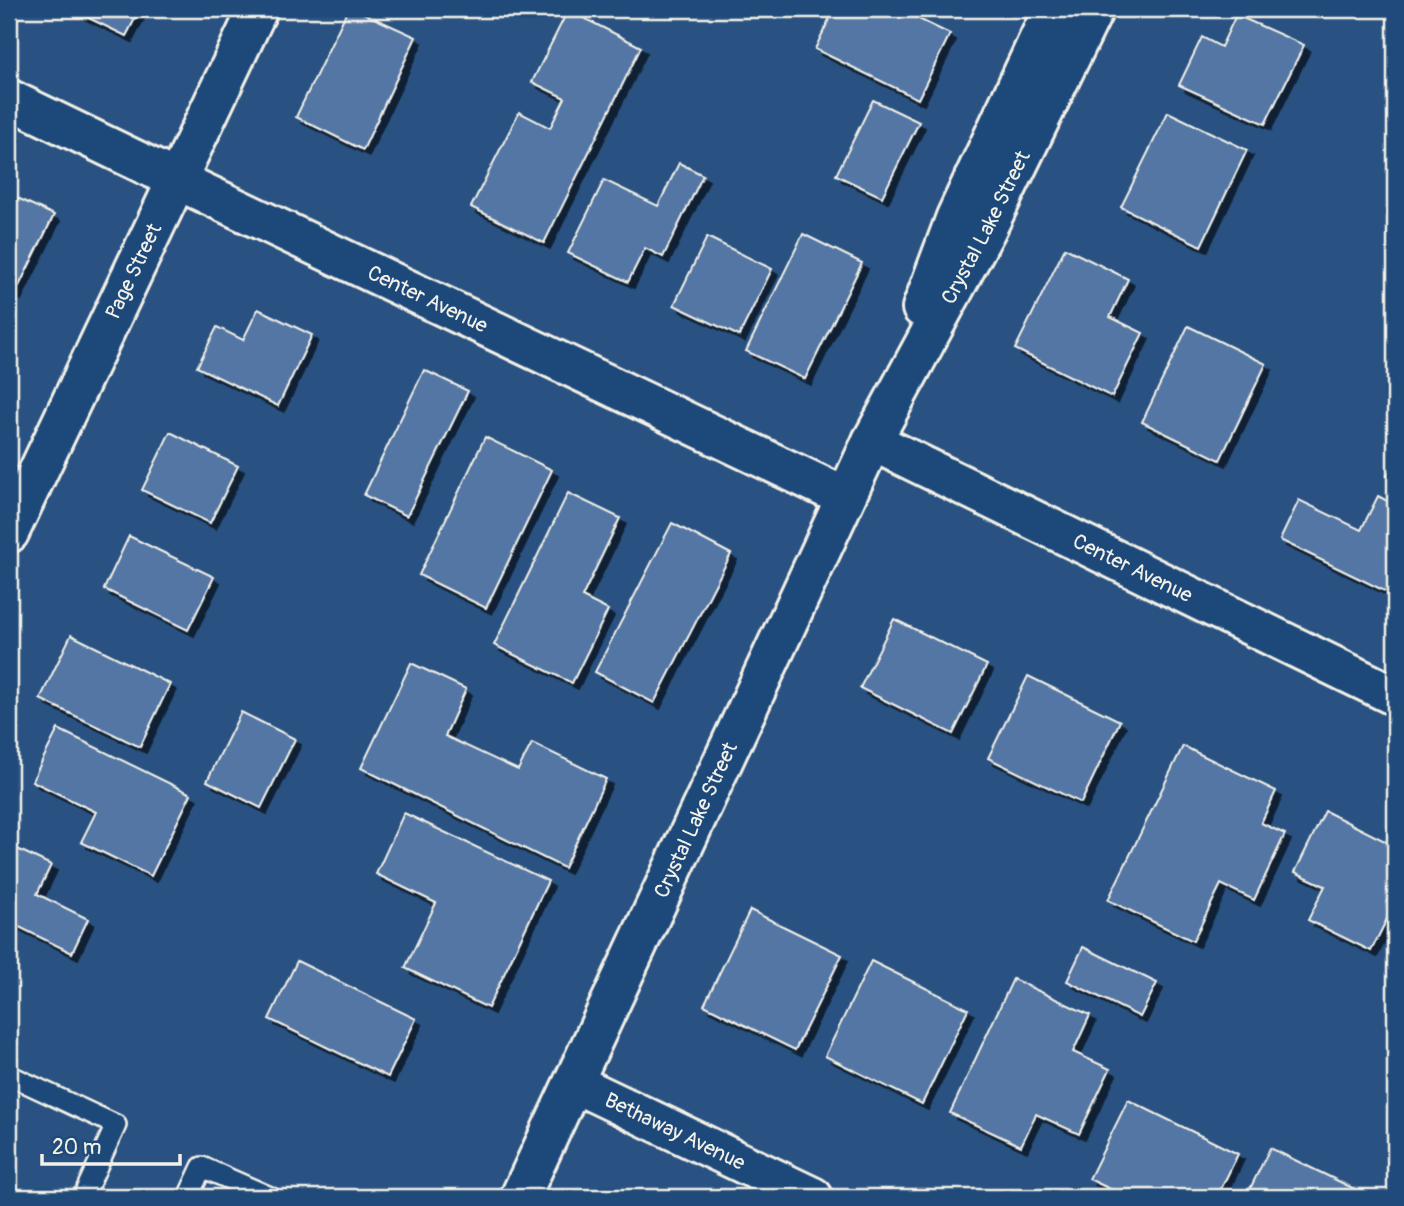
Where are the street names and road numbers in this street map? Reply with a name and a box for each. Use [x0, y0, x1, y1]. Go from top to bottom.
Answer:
street label: Crystal Lake Street [935, 146, 1036, 309]
street label: Page Street [99, 218, 168, 323]
street label: Center Avenue [363, 259, 493, 339]
street label: Center Avenue [1068, 527, 1198, 609]
street label: Crystal Lake Street [648, 737, 744, 902]
street label: Bethaway Avenue [600, 1086, 750, 1176]

